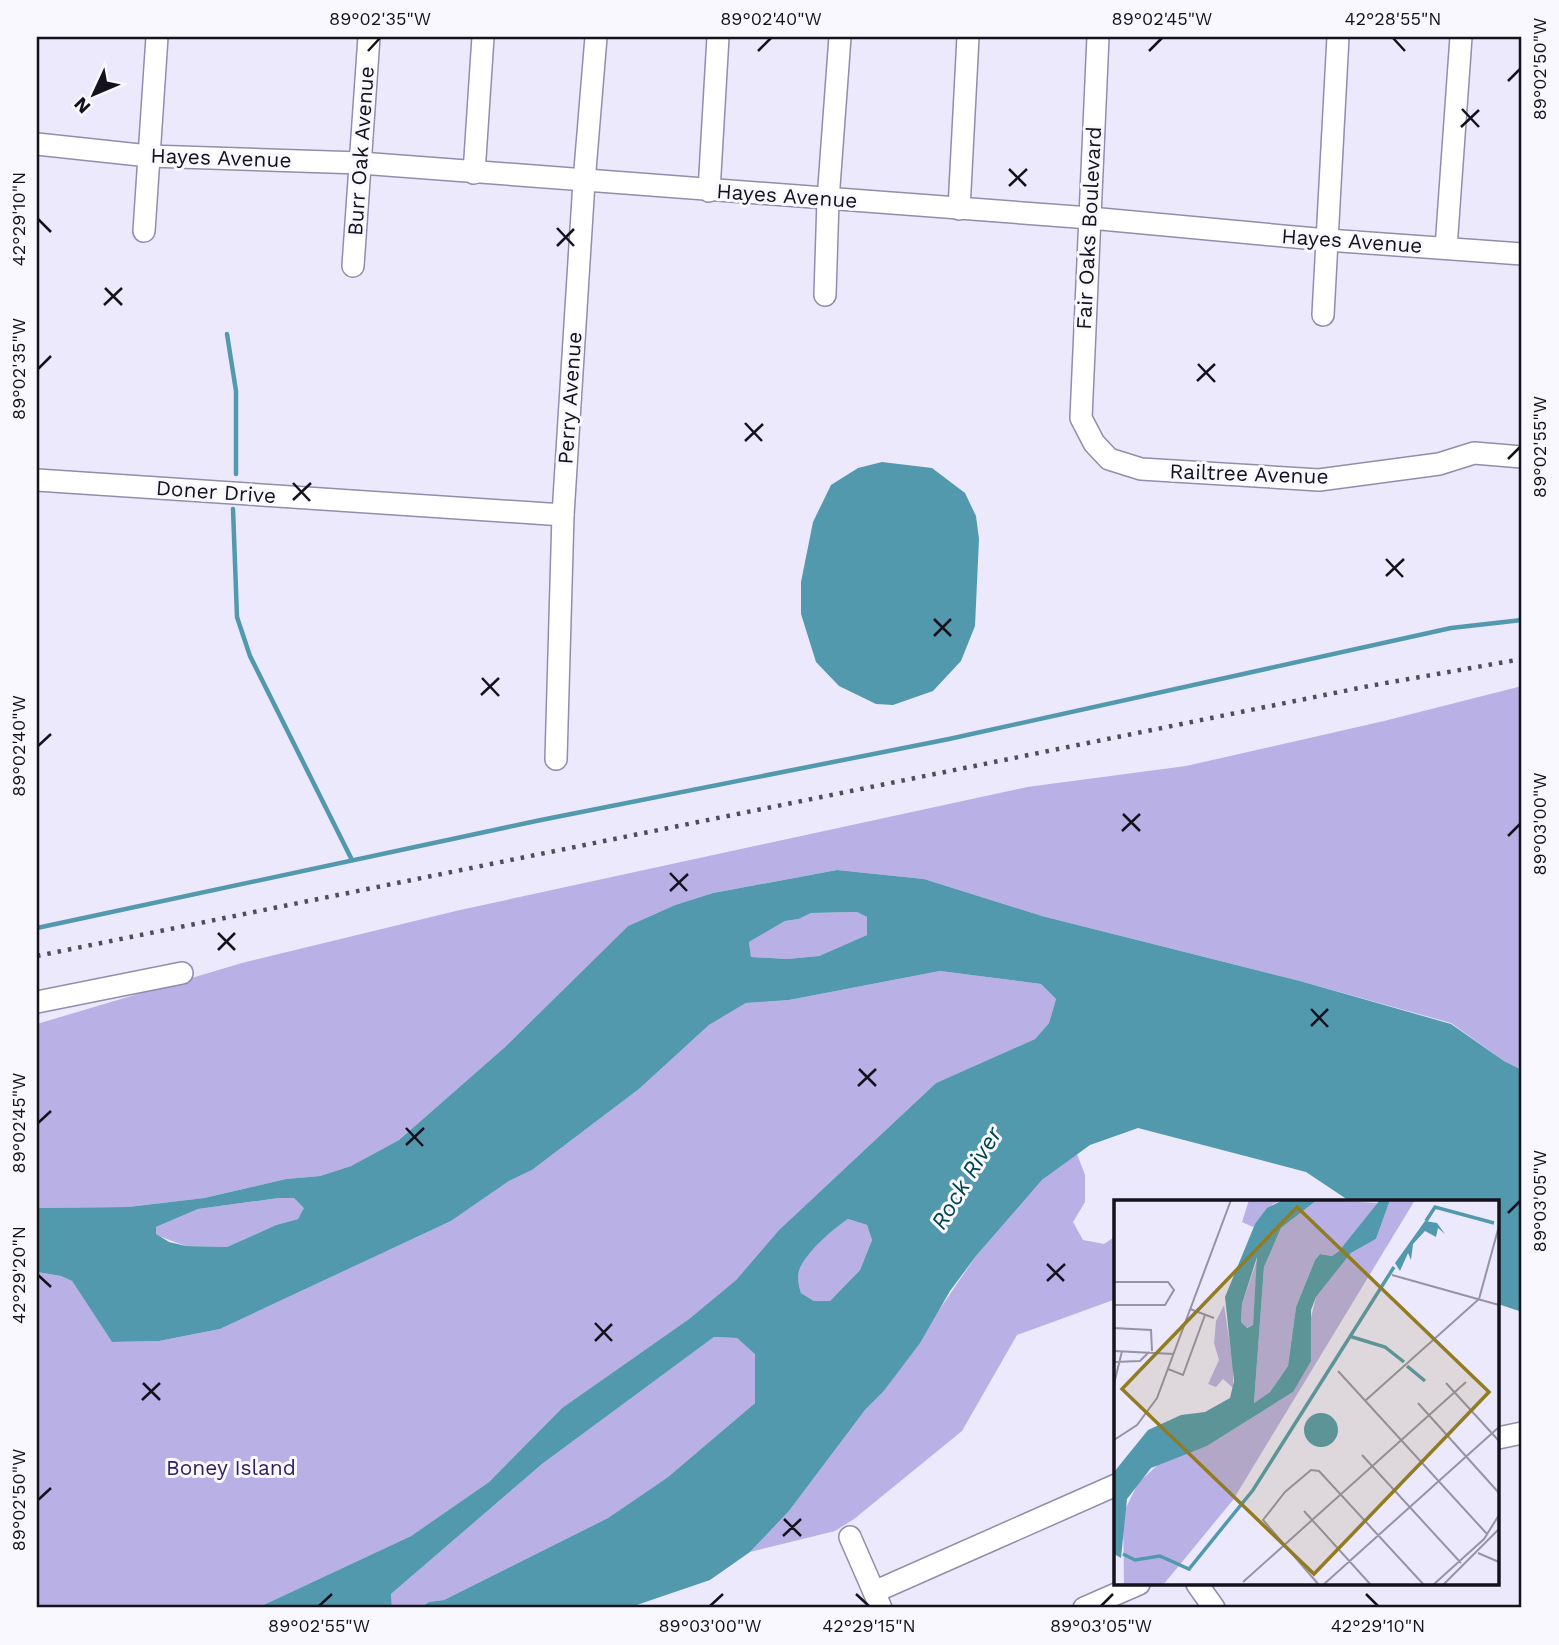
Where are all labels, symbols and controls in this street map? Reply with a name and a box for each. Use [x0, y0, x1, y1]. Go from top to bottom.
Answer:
text: 89°02'35"W [329, 8, 431, 29]
text: 89°02'40"W [720, 8, 822, 29]
text: 89°02'45"W [1112, 8, 1212, 29]
text: 42°28'55"N [1345, 8, 1441, 29]
text: 89°02'50"W [1529, 18, 1550, 120]
north arrow [60, 60, 130, 130]
street label: Burr Oak Avenue [342, 65, 379, 237]
text: N [69, 92, 95, 119]
street label: Fair Oaks Boulevard [1071, 126, 1106, 330]
street label: Hayes Avenue [150, 143, 292, 172]
text: 42°29'10"N [8, 172, 29, 266]
street label: Hayes Avenue [716, 178, 858, 213]
street label: Hayes Avenue [1281, 223, 1423, 258]
text: 89°02'35"W [8, 318, 29, 420]
street label: Perry Avenue [552, 331, 587, 465]
text: 89°02'55"W [1529, 396, 1550, 498]
street label: Railtree Avenue [1169, 458, 1329, 489]
street label: Doner Drive [155, 475, 277, 508]
text: 89°02'40"W [8, 695, 29, 797]
text: 89°03'00"W [1529, 773, 1550, 875]
text: 89°02'45"W [8, 1073, 29, 1173]
water label: Rock River [925, 1121, 1008, 1234]
text: 89°03'05"W [1529, 1150, 1550, 1252]
inset map [1114, 1200, 1500, 1586]
text: 42°29'20"N [8, 1226, 29, 1324]
text: 89°02'50"W [8, 1449, 29, 1551]
park label: Boney Island [166, 1455, 296, 1480]
text: 89°02'55"W [268, 1615, 370, 1636]
text: 89°03'00"W [659, 1615, 761, 1636]
text: 42°29'15"N [822, 1615, 916, 1636]
text: 89°03'05"W [1050, 1615, 1152, 1636]
text: 42°29'10"N [1331, 1615, 1425, 1636]

